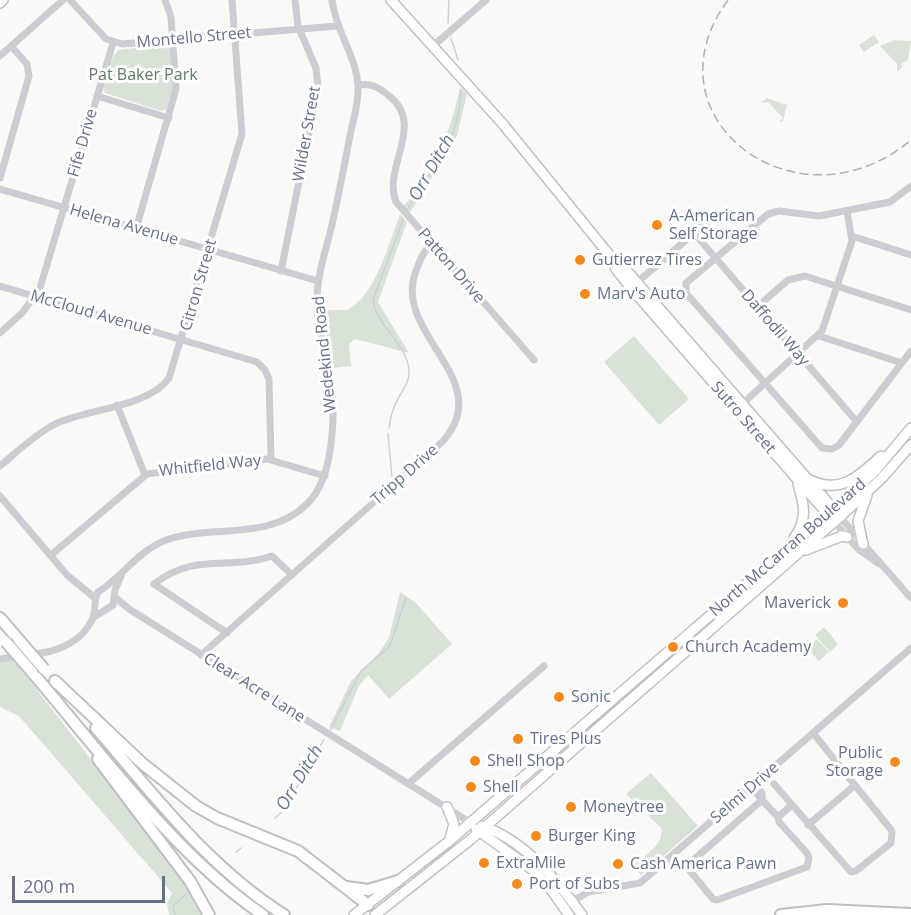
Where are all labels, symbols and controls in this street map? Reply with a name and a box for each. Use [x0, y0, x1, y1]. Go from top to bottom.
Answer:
street label: Montello Street [136, 23, 252, 53]
park label: Pat Baker Park [88, 65, 198, 85]
street label: Wilder Street [289, 85, 325, 183]
street label: Fife Drive [64, 107, 102, 179]
water label: Orr Ditch [404, 131, 460, 205]
street label: Helena Avenue [67, 200, 181, 250]
place label: A-American Self Storage [669, 206, 758, 244]
marker: A-American Self Storage [650, 218, 664, 232]
street label: Patton Drive [413, 225, 489, 307]
street label: Citron Street [177, 237, 221, 333]
place label: Gutierrez Tires [592, 250, 702, 270]
marker: Gutierrez Tires [573, 253, 587, 267]
place label: Marv's Auto [597, 284, 685, 304]
street label: Daffodil Way [737, 286, 813, 370]
street label: McCloud Avenue [28, 287, 154, 339]
marker: Marv's Auto [578, 287, 592, 301]
street label: Wedekind Road [309, 295, 341, 413]
street label: Sutro Street [706, 378, 780, 458]
street label: Tripp Drive [368, 441, 442, 509]
street label: Whitfield Way [158, 451, 262, 481]
street label: North McCarran Boulevard [706, 475, 870, 621]
place label: Maverick [764, 593, 831, 613]
marker: Maverick [836, 596, 850, 610]
place label: Church Academy [685, 637, 811, 657]
marker: Church Academy [666, 640, 680, 654]
street label: Clear Acre Lane [200, 649, 308, 727]
place label: Sonic [571, 687, 611, 707]
marker: Sonic [552, 690, 566, 704]
place label: Tires Plus [530, 729, 601, 749]
marker: Tires Plus [511, 732, 525, 746]
water label: Orr Ditch [272, 741, 328, 815]
place label: Public Storage [826, 743, 883, 781]
place label: Shell Shop [487, 751, 565, 771]
marker: Shell Shop [468, 754, 482, 768]
marker: Public Storage [888, 755, 902, 769]
street label: Selmi Drive [707, 758, 783, 828]
place label: Shell [483, 777, 519, 797]
marker: Shell [464, 780, 478, 794]
place label: Moneytree [583, 797, 664, 817]
marker: Moneytree [564, 800, 578, 814]
place label: Burger King [548, 826, 635, 846]
marker: Burger King [529, 829, 543, 843]
place label: ExtraMile [496, 853, 566, 873]
place label: Cash America Pawn [630, 854, 776, 874]
marker: ExtraMile [477, 856, 491, 870]
marker: Cash America Pawn [611, 857, 625, 871]
scale bar [15, 864, 168, 902]
text: 200 m [23, 874, 75, 898]
place label: Port of Subs [529, 874, 620, 894]
marker: Port of Subs [510, 877, 524, 891]

